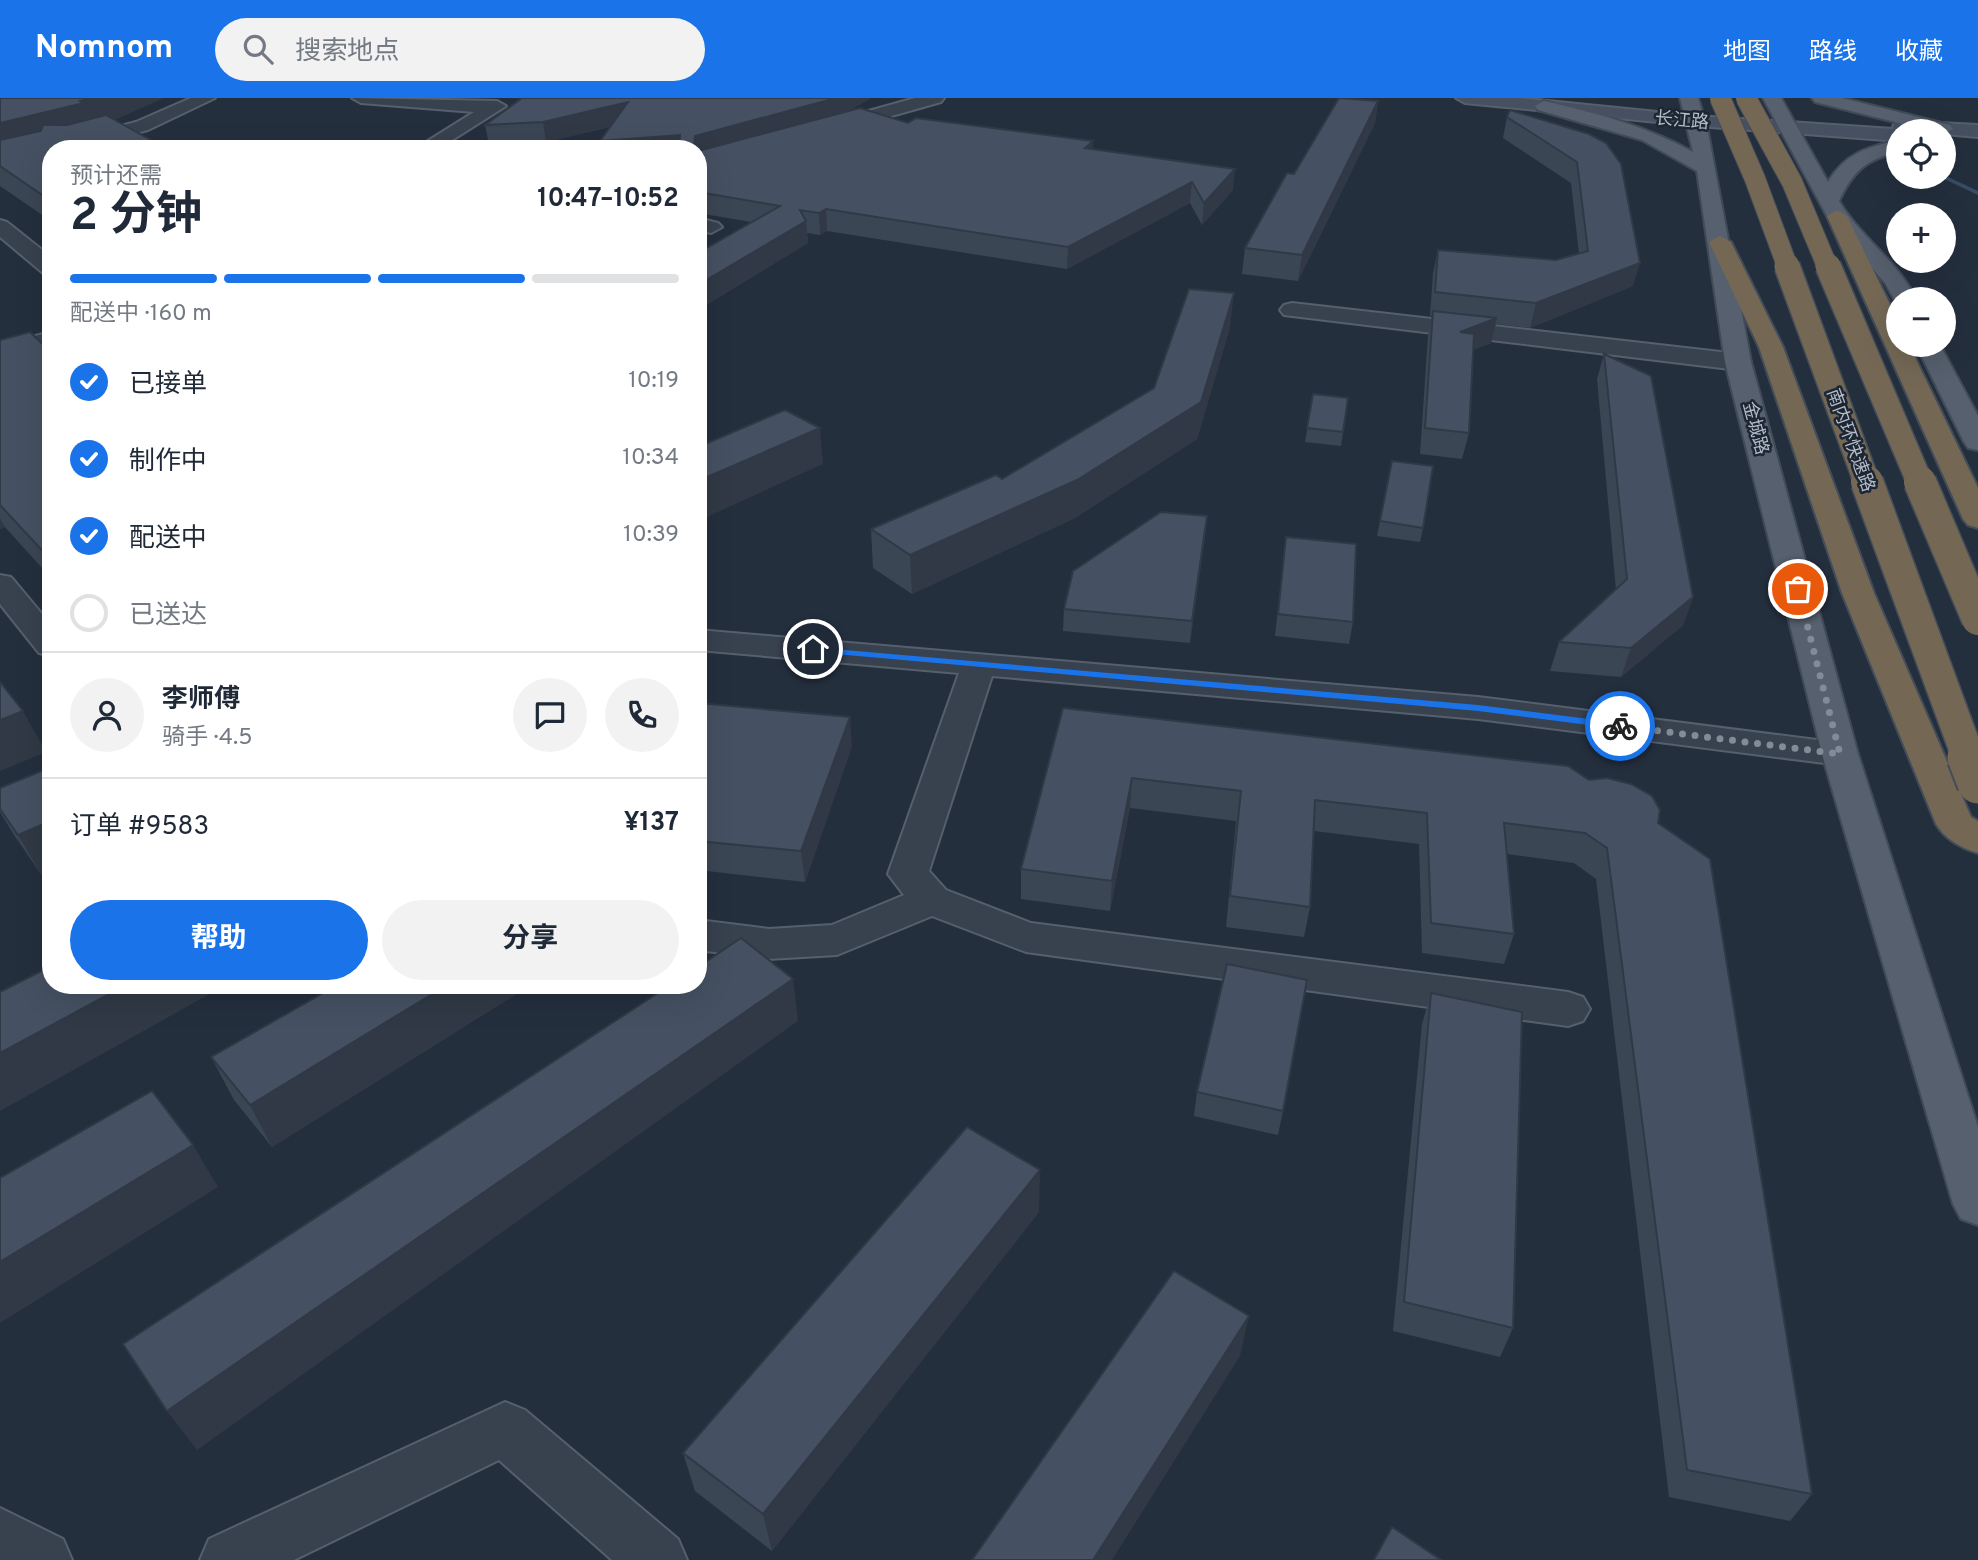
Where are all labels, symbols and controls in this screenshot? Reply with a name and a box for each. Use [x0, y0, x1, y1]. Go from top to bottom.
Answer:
search box [215, 18, 705, 81]
text: Nomnom [35, 28, 173, 70]
icon: search [239, 30, 277, 68]
text: 搜索地点 [295, 36, 399, 69]
text: 地图 [1723, 38, 1771, 68]
text: 路线 [1809, 38, 1857, 68]
text: 收藏 [1895, 38, 1943, 68]
street label: 长江路 [1654, 108, 1710, 135]
map controls [1886, 119, 1956, 357]
button: locate [1886, 119, 1956, 189]
text: 预计还需 [70, 163, 162, 192]
text: 10:47–10:52 [537, 183, 679, 216]
text: 2 分钟 [70, 188, 202, 247]
button: + [1886, 203, 1956, 273]
button: − [1886, 287, 1956, 357]
text: 配送中 · 160 m [70, 300, 212, 329]
icon: check [70, 363, 108, 401]
text: 10:19 [628, 367, 679, 396]
text: 已接单 [129, 369, 207, 402]
street label: 南内环快速路 [1820, 386, 1879, 495]
street label: 金城路 [1736, 399, 1773, 457]
icon: check [70, 440, 108, 478]
text: 10:34 [622, 444, 679, 473]
text: 制作中 [129, 446, 207, 479]
icon: check [70, 517, 108, 555]
text: 10:39 [623, 521, 679, 550]
text: 配送中 [129, 523, 207, 556]
pin [1768, 559, 1828, 619]
icon: bag [1779, 570, 1817, 608]
text: 已送达 [129, 600, 207, 633]
pin [783, 619, 843, 679]
icon: home [794, 630, 832, 668]
button: person [70, 678, 144, 752]
button: chat [513, 678, 587, 752]
button: phone [605, 678, 679, 752]
text: 李师傅 [162, 684, 240, 717]
courier [1585, 691, 1655, 761]
icon: bike [1601, 707, 1639, 745]
text: 骑手 · 4.5 [162, 724, 253, 753]
text: ¥137 [624, 807, 679, 840]
text: 订单 #9583 [70, 811, 209, 844]
button: 帮助 [70, 900, 368, 980]
button: 分享 [382, 900, 679, 980]

